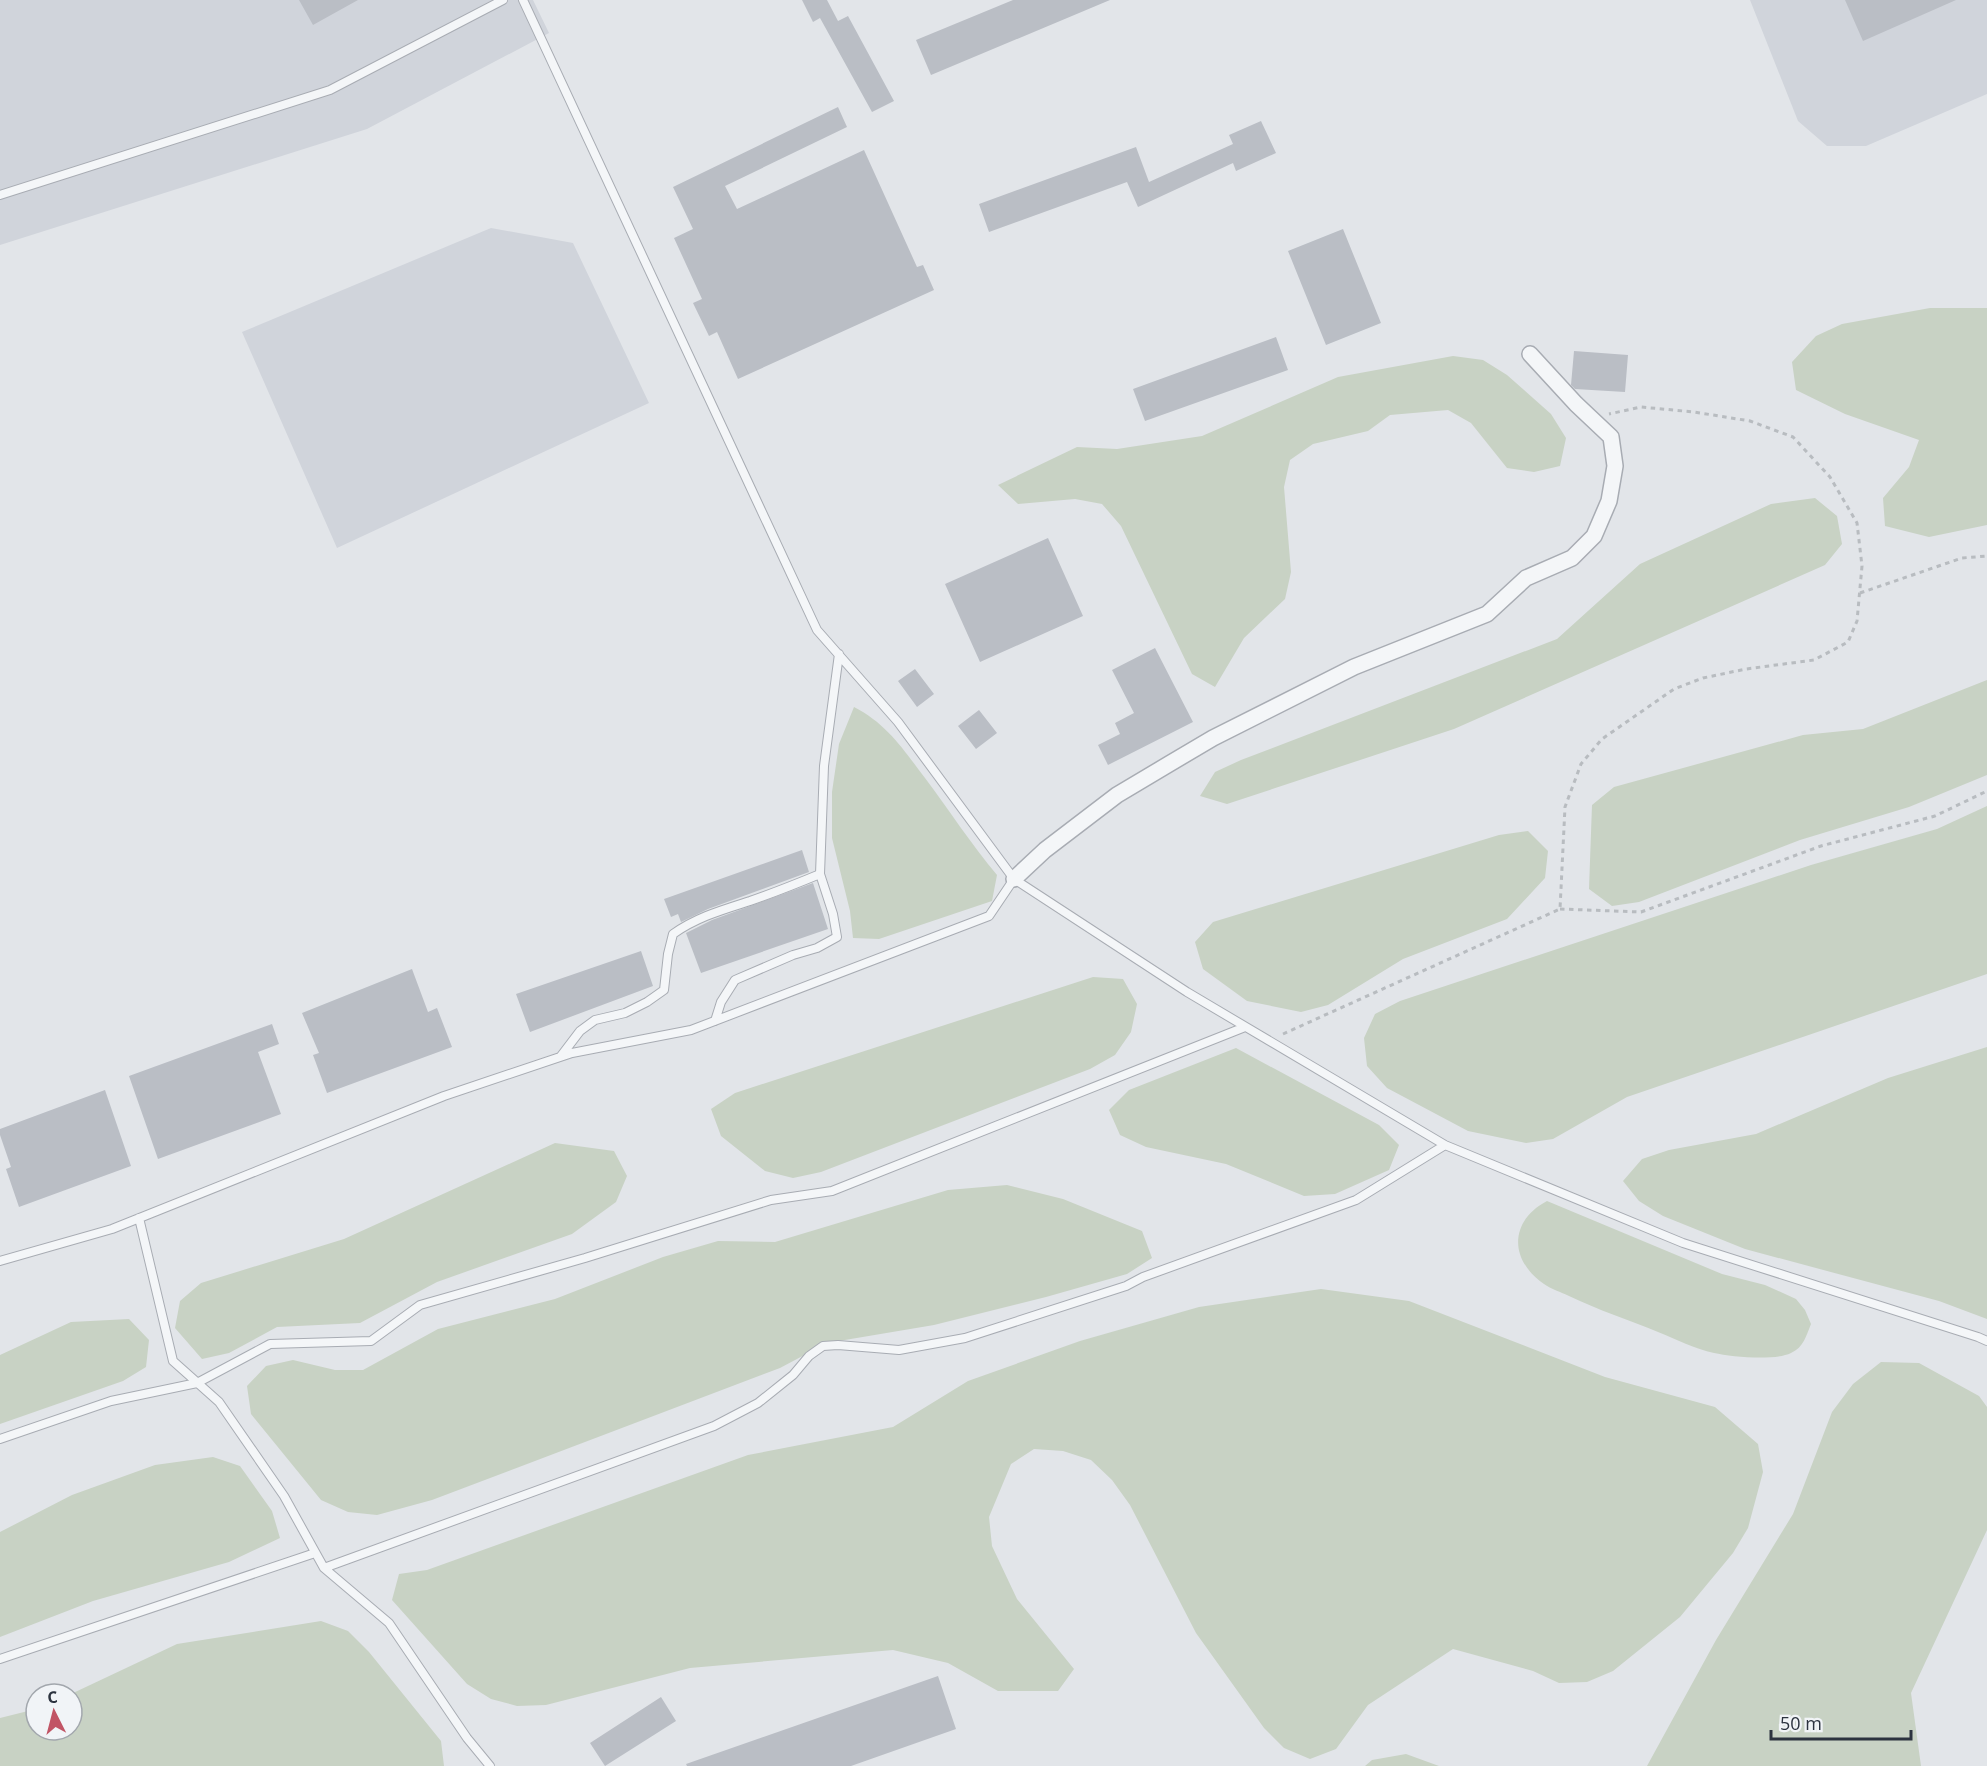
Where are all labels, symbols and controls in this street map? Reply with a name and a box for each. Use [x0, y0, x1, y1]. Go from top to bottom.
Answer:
north arrow [24, 1682, 84, 1742]
text: С [46, 1686, 59, 1709]
scale bar [1771, 1703, 1910, 1741]
text: 50 m [1780, 1711, 1822, 1735]

